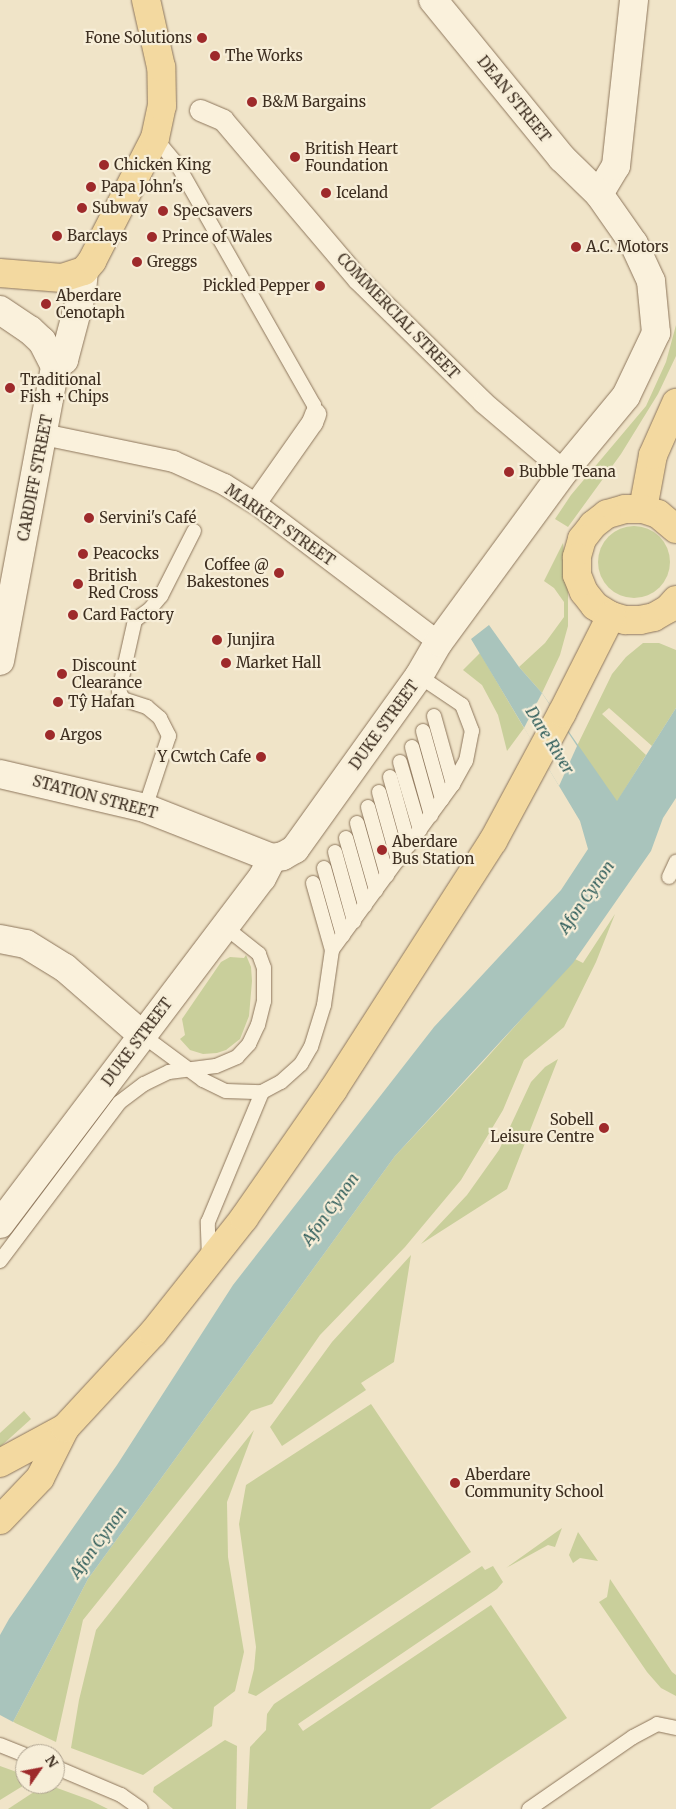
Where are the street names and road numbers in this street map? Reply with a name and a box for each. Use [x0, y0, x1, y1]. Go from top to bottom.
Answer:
street label: DEAN STREET [474, 52, 554, 146]
street label: COMMERCIAL STREET [333, 249, 463, 383]
street label: CARDIFF STREET [14, 413, 56, 543]
street label: MARKET STREET [222, 480, 338, 570]
street label: DUKE STREET [346, 677, 422, 773]
street label: STATION STREET [31, 772, 159, 822]
street label: DUKE STREET [98, 994, 176, 1090]

